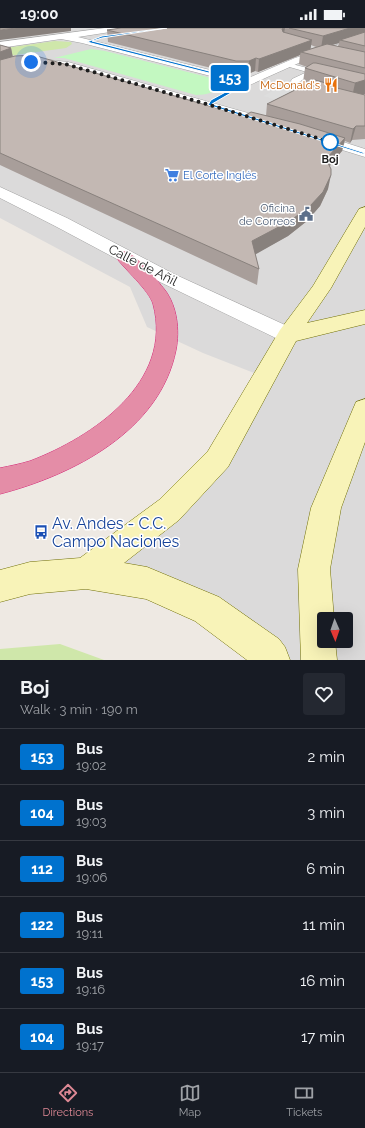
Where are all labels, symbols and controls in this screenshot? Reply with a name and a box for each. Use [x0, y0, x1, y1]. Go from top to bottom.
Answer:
text: 19:00 [20, 5, 58, 23]
your location [21, 52, 41, 72]
line badge: 153 [207, 65, 253, 91]
text: 153 [219, 70, 241, 86]
restaurant icon: McDonald's [323, 77, 339, 93]
place label: McDonald's [260, 79, 320, 92]
marker: Boj [321, 133, 339, 151]
place label: Boj [321, 153, 339, 166]
supermarket icon: El Corte Inglés [164, 167, 180, 183]
place label: El Corte Inglés [183, 169, 257, 182]
place label: Oficina de Correos [239, 202, 295, 228]
public building icon: Oficina de Correos [298, 206, 314, 222]
street label: Calle de Añil [106, 241, 180, 289]
place label: Av. Andes - C.C. Campo Naciones [52, 514, 179, 551]
bus stop icon: Av. Andes - C.C. Campo Naciones [33, 524, 49, 540]
north arrow [317, 612, 353, 648]
map controls [317, 612, 353, 648]
button: heart [303, 673, 345, 715]
text: Boj [20, 676, 49, 698]
text: Walk · 3 min · 190 m [20, 702, 138, 717]
text: Bus [76, 740, 103, 758]
text: 2 min [308, 748, 345, 766]
text: 153 [31, 749, 53, 765]
text: 19:02 [76, 758, 106, 773]
text: Bus [76, 796, 103, 814]
text: 3 min [307, 804, 345, 822]
text: 104 [30, 805, 54, 821]
text: 19:03 [76, 814, 107, 829]
text: Bus [76, 852, 103, 870]
text: 6 min [306, 860, 345, 878]
text: 112 [31, 861, 53, 877]
text: 19:06 [76, 870, 107, 885]
text: Bus [76, 908, 103, 926]
text: 11 min [303, 916, 345, 934]
text: 122 [31, 917, 53, 933]
text: 19:11 [76, 926, 103, 941]
text: Bus [76, 964, 103, 982]
text: 16 min [300, 972, 345, 990]
text: 153 [31, 973, 53, 989]
text: 19:16 [76, 982, 105, 997]
text: Bus [76, 1020, 103, 1038]
text: 17 min [301, 1028, 345, 1046]
text: 104 [30, 1029, 54, 1045]
text: 19:17 [76, 1038, 104, 1053]
tab: Directions [43, 1082, 93, 1119]
tab: Map [179, 1082, 201, 1119]
tab: Tickets [286, 1082, 322, 1119]

